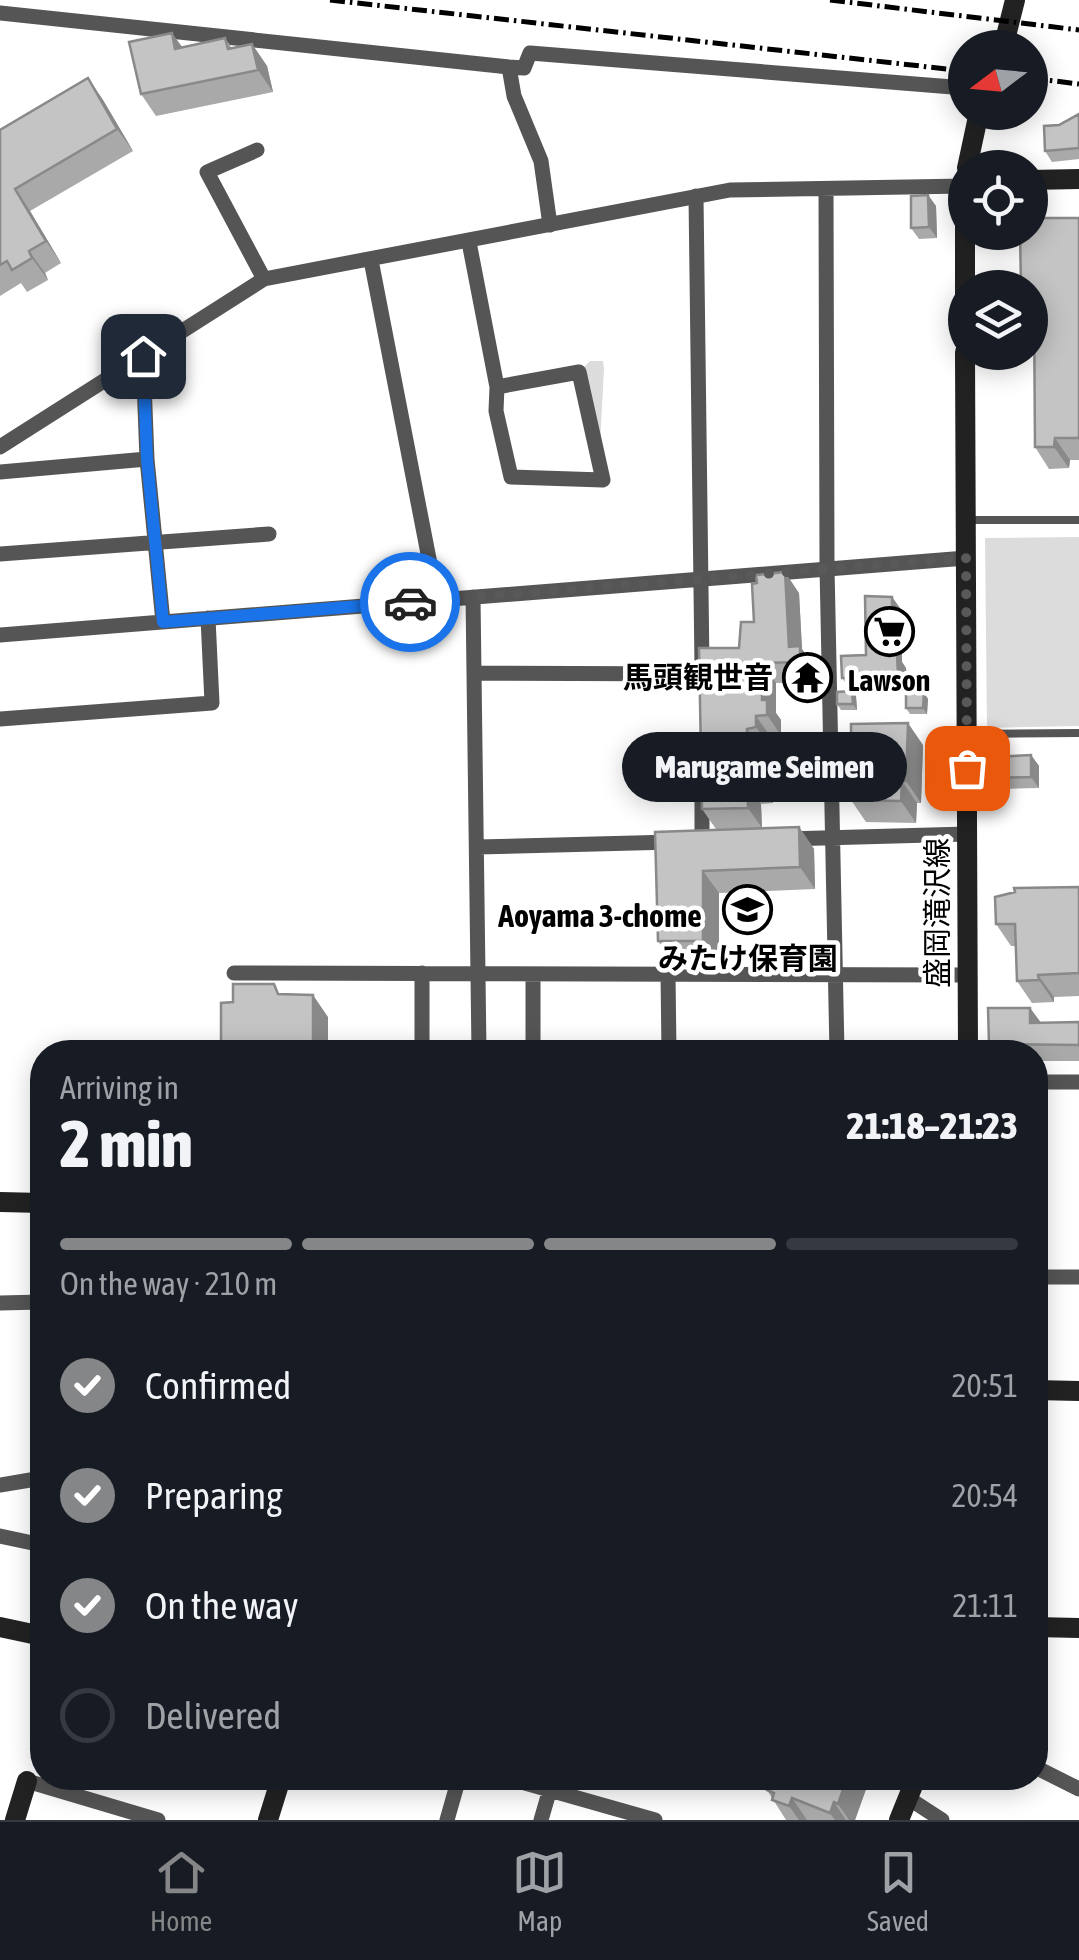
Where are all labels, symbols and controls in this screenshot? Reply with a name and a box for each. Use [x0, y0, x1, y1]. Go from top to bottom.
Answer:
north arrow [948, 30, 1048, 130]
map controls [948, 30, 1048, 370]
button: locate [948, 150, 1048, 250]
button: layers [948, 270, 1048, 370]
pin [101, 314, 186, 399]
icon: home [116, 329, 171, 384]
courier [360, 552, 460, 652]
icon: car [383, 575, 438, 630]
supermarket icon: Lawson [863, 605, 915, 657]
temple icon: 馬頭観世音 [782, 651, 834, 703]
place label: 馬頭観世音 [623, 660, 773, 694]
place label: Lawson [848, 663, 930, 697]
pin [925, 726, 1010, 811]
callout: Marugame Seimen [622, 733, 907, 803]
icon: bag [940, 741, 995, 796]
text: Marugame Seimen [655, 748, 874, 785]
street label: 盛岡滝沢線 [920, 838, 954, 988]
school or university icon: みたけ保育園 [722, 883, 774, 935]
district label: Aoyama 3-chome [497, 897, 702, 934]
place label: みたけ保育園 [658, 941, 838, 975]
text: Arriving in [60, 1069, 179, 1106]
text: 21:18–21:23 [846, 1104, 1018, 1147]
text: 2 min [60, 1106, 193, 1181]
text: On the way · 210 m [60, 1265, 277, 1302]
icon: check [60, 1358, 115, 1413]
text: Confirmed [145, 1364, 291, 1407]
text: 20:51 [952, 1367, 1018, 1404]
icon: check [60, 1468, 115, 1523]
text: Preparing [145, 1474, 283, 1517]
text: 20:54 [952, 1477, 1018, 1514]
icon: check [60, 1578, 115, 1633]
text: On the way [145, 1584, 298, 1627]
text: 21:11 [952, 1587, 1018, 1624]
text: Delivered [145, 1694, 281, 1737]
tab: Home [150, 1845, 212, 1937]
tab: Map [512, 1845, 567, 1937]
tab: Saved [867, 1845, 929, 1937]

